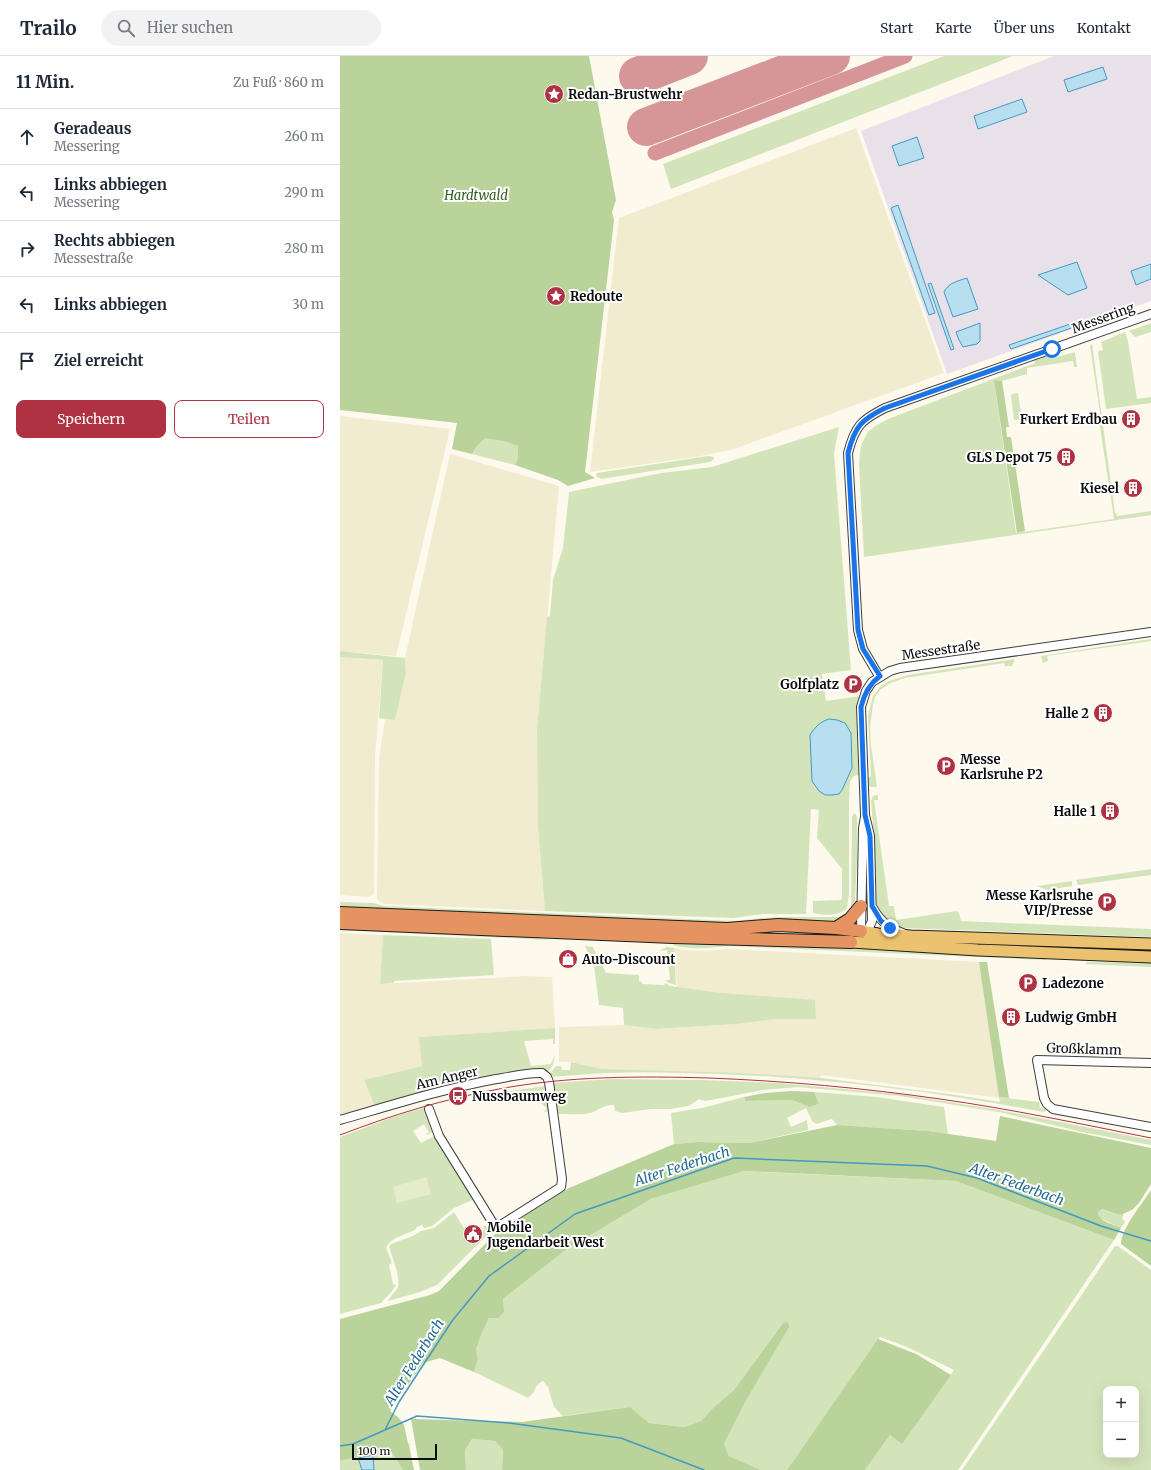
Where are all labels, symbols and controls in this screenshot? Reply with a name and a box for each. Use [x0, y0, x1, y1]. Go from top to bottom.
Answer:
search box [101, 10, 381, 46]
text: Trailo [20, 16, 77, 40]
icon: search [115, 17, 137, 39]
text: Hier suchen [147, 18, 233, 37]
text: Start [880, 19, 913, 37]
text: Karte [935, 19, 972, 37]
text: Über uns [994, 19, 1055, 37]
text: Kontakt [1077, 19, 1131, 37]
text: 11 Min. [16, 71, 74, 93]
text: Zu Fuß · 860 m [233, 74, 324, 91]
place icon: Redan-Brustwehr [543, 83, 565, 105]
place label: Redan-Brustwehr [568, 86, 682, 103]
text: Geradeaus [54, 119, 131, 138]
icon: ahead [16, 126, 38, 148]
text: 260 m [284, 128, 324, 145]
text: Messering [54, 138, 120, 155]
text: Links abbiegen [54, 175, 167, 194]
icon: left [16, 182, 38, 204]
text: 290 m [284, 184, 324, 201]
park label: Hardtwald [443, 187, 508, 204]
text: Messering [54, 194, 120, 211]
text: Rechts abbiegen [54, 231, 175, 250]
icon: right [16, 238, 38, 260]
text: 280 m [284, 240, 324, 257]
text: Messestraße [54, 250, 133, 267]
place icon: Redoute [545, 285, 567, 307]
place label: Redoute [570, 288, 622, 305]
icon: left [16, 294, 38, 316]
text: Links abbiegen [54, 295, 167, 314]
text: 30 m [292, 296, 324, 313]
street label: Messering [1069, 299, 1137, 337]
route start [1043, 340, 1061, 358]
icon: arrive [16, 350, 38, 372]
text: Ziel erreicht [54, 351, 144, 370]
button: Speichern [16, 400, 166, 438]
button: Teilen [174, 400, 324, 438]
building icon: Furkert Erdbau [1120, 408, 1142, 430]
place label: Furkert Erdbau [1020, 411, 1117, 428]
building icon: GLS Depot 75 [1055, 446, 1077, 468]
place label: GLS Depot 75 [967, 449, 1052, 466]
building icon: Kiesel [1122, 477, 1144, 499]
place label: Kiesel [1080, 480, 1119, 497]
street label: Messestraße [901, 636, 981, 664]
parking icon: Golfplatz [842, 673, 864, 695]
place label: Golfplatz [780, 676, 839, 693]
building icon: Halle 2 [1092, 702, 1114, 724]
place label: Halle 2 [1045, 705, 1089, 722]
place label: Messe Karlsruhe P2 [960, 751, 1043, 783]
parking icon: Messe Karlsruhe P2 [935, 755, 957, 777]
building icon: Halle 1 [1099, 800, 1121, 822]
place label: Halle 1 [1054, 803, 1096, 820]
place label: Messe Karlsruhe VIP/Presse [986, 887, 1093, 919]
parking icon: Messe Karlsruhe VIP/Presse [1096, 891, 1118, 913]
route end [881, 919, 899, 937]
shop icon: Auto-Discount [557, 948, 579, 970]
place label: Auto-Discount [581, 951, 676, 968]
parking icon: Ladezone [1017, 972, 1039, 994]
place label: Ladezone [1042, 975, 1104, 992]
building icon: Ludwig GmbH [1000, 1006, 1022, 1028]
place label: Ludwig GmbH [1025, 1009, 1117, 1026]
street label: Großklamm [1046, 1039, 1122, 1059]
street label: Am Anger [413, 1063, 480, 1094]
bus stop icon: Nussbaumweg [447, 1085, 469, 1107]
place label: Nussbaumweg [472, 1088, 566, 1105]
water label: Alter Federbach [631, 1142, 732, 1190]
water label: Alter Federbach [967, 1158, 1067, 1209]
place label: Mobile Jugendarbeit West [486, 1219, 605, 1251]
public building icon: Mobile Jugendarbeit West [462, 1223, 484, 1245]
water label: Alter Federbach [380, 1315, 448, 1410]
map controls [1103, 1386, 1139, 1458]
button: + [1103, 1386, 1139, 1422]
button: − [1103, 1422, 1139, 1458]
scale bar [352, 1442, 437, 1461]
text: 100 m [358, 1444, 390, 1458]

